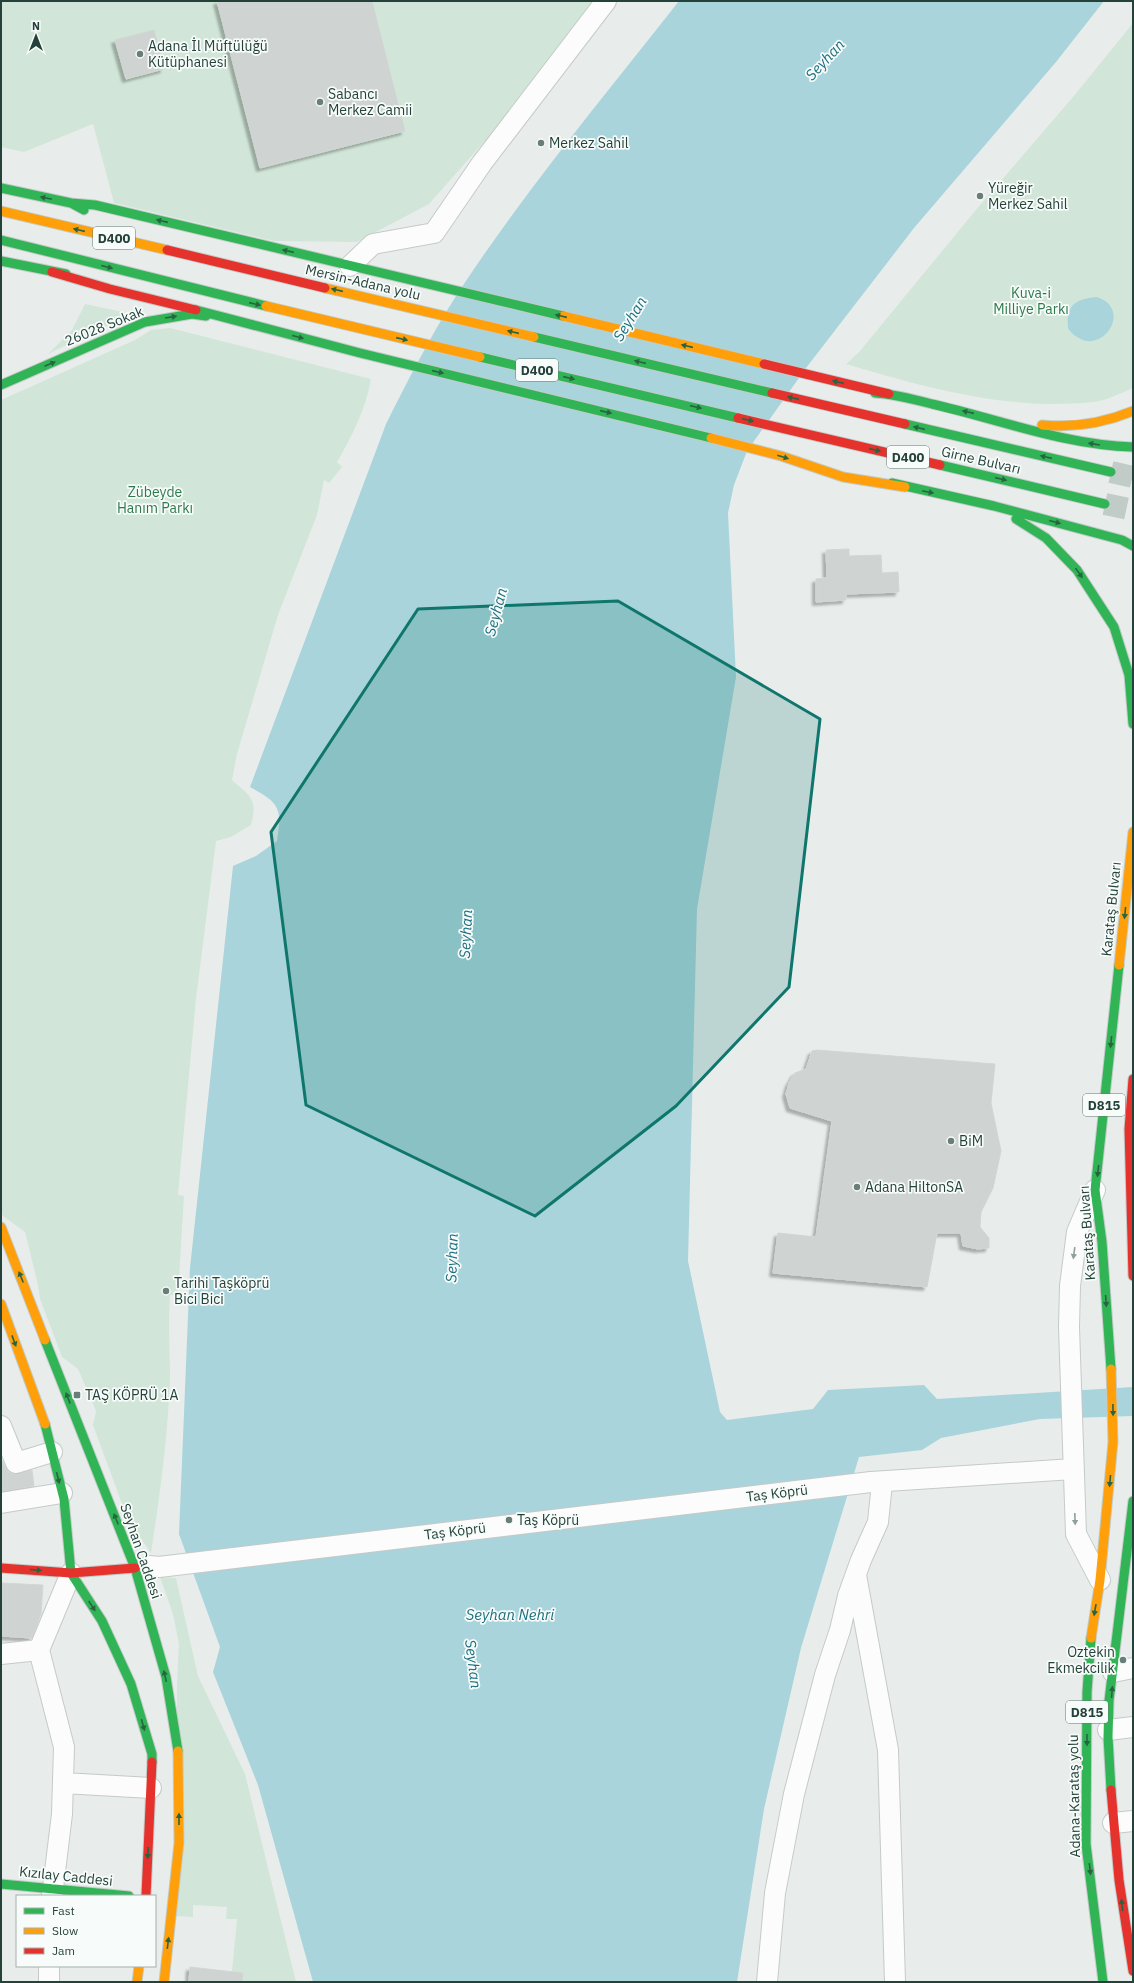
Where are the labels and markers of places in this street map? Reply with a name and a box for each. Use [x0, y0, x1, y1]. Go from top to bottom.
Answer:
place label: Adana İl Müftülüğü Kütüphanesi [148, 37, 268, 71]
marker: Adana İl Müftülüğü Kütüphanesi [135, 49, 145, 59]
place label: Sabancı Merkez Camii [328, 85, 412, 119]
marker: Sabancı Merkez Camii [315, 97, 325, 107]
place label: Merkez Sahil [549, 134, 629, 152]
marker: Merkez Sahil [536, 138, 546, 148]
place label: Yüreğir Merkez Sahil [988, 179, 1068, 213]
marker: Yüreğir Merkez Sahil [975, 191, 985, 201]
place label: BiM [959, 1132, 983, 1150]
marker: BiM [946, 1136, 956, 1146]
place label: Adana HiltonSA [865, 1178, 963, 1196]
marker: Adana HiltonSA [852, 1182, 862, 1192]
place label: Tarihi Taşköprü Bici Bici [174, 1274, 269, 1308]
marker: Tarihi Taşköprü Bici Bici [161, 1286, 171, 1296]
place label: TAŞ KÖPRÜ 1A [85, 1386, 178, 1404]
marker: TAŞ KÖPRÜ 1A [72, 1390, 82, 1400]
place label: Taş Köprü [517, 1511, 579, 1529]
marker: Taş Köprü [504, 1515, 514, 1525]
place label: Oztekin Ekmekcilik [1047, 1643, 1116, 1677]
marker: Oztekin Ekmekcilik [1118, 1655, 1128, 1665]

